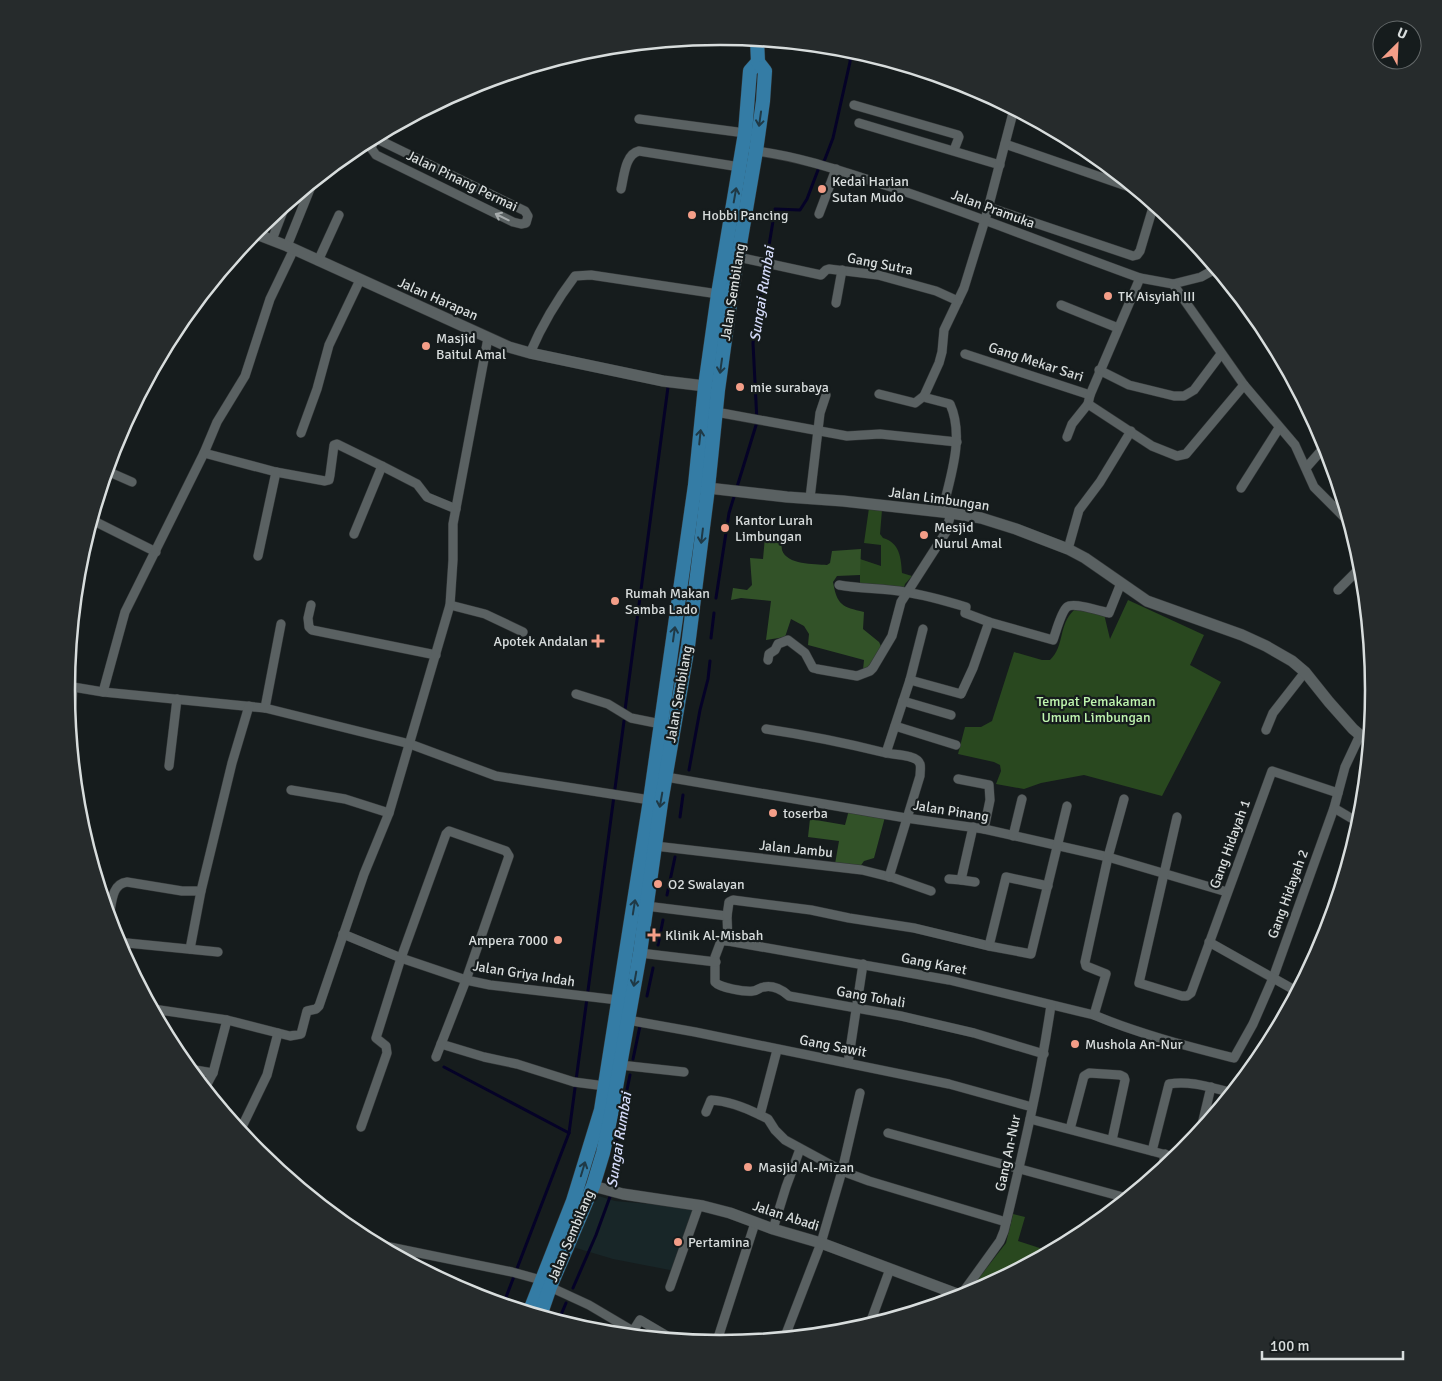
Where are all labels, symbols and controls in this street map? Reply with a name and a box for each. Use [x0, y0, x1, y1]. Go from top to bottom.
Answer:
north arrow [1372, 20, 1422, 70]
text: U [1394, 24, 1410, 43]
one-way arrow [755, 111, 765, 127]
street label: Jalan Pinang Permai [404, 147, 520, 215]
place label: Kedai Harian Sutan Mudo [832, 173, 909, 206]
marker: Kedai Harian Sutan Mudo [816, 183, 828, 195]
street label: Jalan Pramuka [949, 186, 1037, 232]
one-way arrow [731, 187, 741, 203]
place label: Hobbi Pancing [702, 207, 788, 224]
marker: Hobbi Pancing [686, 209, 698, 221]
one-way arrow [495, 211, 510, 221]
street label: Jalan Sembilang [717, 242, 749, 342]
water label: Sungai Rumbai [746, 243, 779, 343]
street label: Gang Sutra [846, 249, 914, 279]
street label: Jalan Harapan [395, 274, 481, 324]
place label: TK Aisyiah III [1118, 288, 1195, 305]
marker: TK Aisyiah III [1102, 290, 1114, 302]
place label: Masjid Baitul Amal [436, 330, 506, 363]
street label: Gang Mekar Sari [986, 339, 1086, 385]
marker: Masjid Baitul Amal [420, 340, 432, 352]
one-way arrow [716, 358, 726, 374]
place label: mie surabaya [750, 379, 829, 396]
marker: mie surabaya [734, 381, 746, 393]
one-way arrow [695, 429, 704, 445]
street label: Jalan Limbungan [887, 484, 991, 514]
place label: Kantor Lurah Limbungan [735, 512, 813, 545]
place label: Mesjid Nurul Amal [934, 519, 1002, 552]
marker: Kantor Lurah Limbungan [719, 522, 731, 534]
one-way arrow [697, 528, 707, 544]
marker: Mesjid Nurul Amal [918, 529, 930, 541]
place label: Rumah Makan Samba Lado [625, 585, 710, 618]
marker: Rumah Makan Samba Lado [609, 595, 621, 607]
one-way arrow [669, 627, 679, 643]
place label: Apotek Andalan [493, 633, 588, 650]
marker: Apotek Andalan [592, 635, 604, 647]
street label: Jalan Sembilang [662, 644, 696, 744]
park label: Tempat Pemakaman Umum Limbungan [1036, 693, 1156, 726]
one-way arrow [656, 792, 666, 808]
street label: Jalan Pinang [912, 797, 990, 825]
street label: Gang Hidayah 1 [1206, 797, 1254, 891]
place label: toserba [783, 805, 828, 822]
marker: toserba [767, 807, 779, 819]
street label: Jalan Jambu [758, 837, 834, 861]
street label: Gang Hidayah 2 [1264, 847, 1312, 941]
place label: O2 Swalayan [668, 876, 745, 893]
marker: O2 Swalayan [652, 878, 664, 890]
one-way arrow [629, 899, 639, 915]
place label: Klinik Al-Misbah [665, 927, 763, 944]
marker: Klinik Al-Misbah [647, 928, 661, 942]
place label: Ampera 7000 [468, 932, 548, 949]
marker: Ampera 7000 [552, 934, 564, 946]
street label: Gang Karet [900, 949, 968, 979]
street label: Jalan Griya Indah [472, 958, 576, 990]
one-way arrow [630, 970, 640, 986]
street label: Gang Tohali [835, 983, 907, 1011]
street label: Gang Sawit [798, 1031, 868, 1061]
place label: Mushola An-Nur [1085, 1036, 1184, 1053]
marker: Mushola An-Nur [1069, 1038, 1081, 1050]
water label: Sungai Rumbai [603, 1089, 636, 1189]
street label: Gang An-Nur [992, 1112, 1025, 1193]
place label: Masjid Al-Mizan [758, 1159, 854, 1176]
one-way arrow [579, 1161, 589, 1177]
marker: Masjid Al-Mizan [742, 1161, 754, 1173]
street label: Jalan Sembilang [544, 1187, 598, 1285]
street label: Jalan Abadi [751, 1197, 821, 1235]
place label: Pertamina [688, 1234, 750, 1251]
marker: Pertamina [672, 1236, 684, 1248]
scale bar [1262, 1328, 1403, 1360]
text: 100 m [1270, 1337, 1310, 1355]

